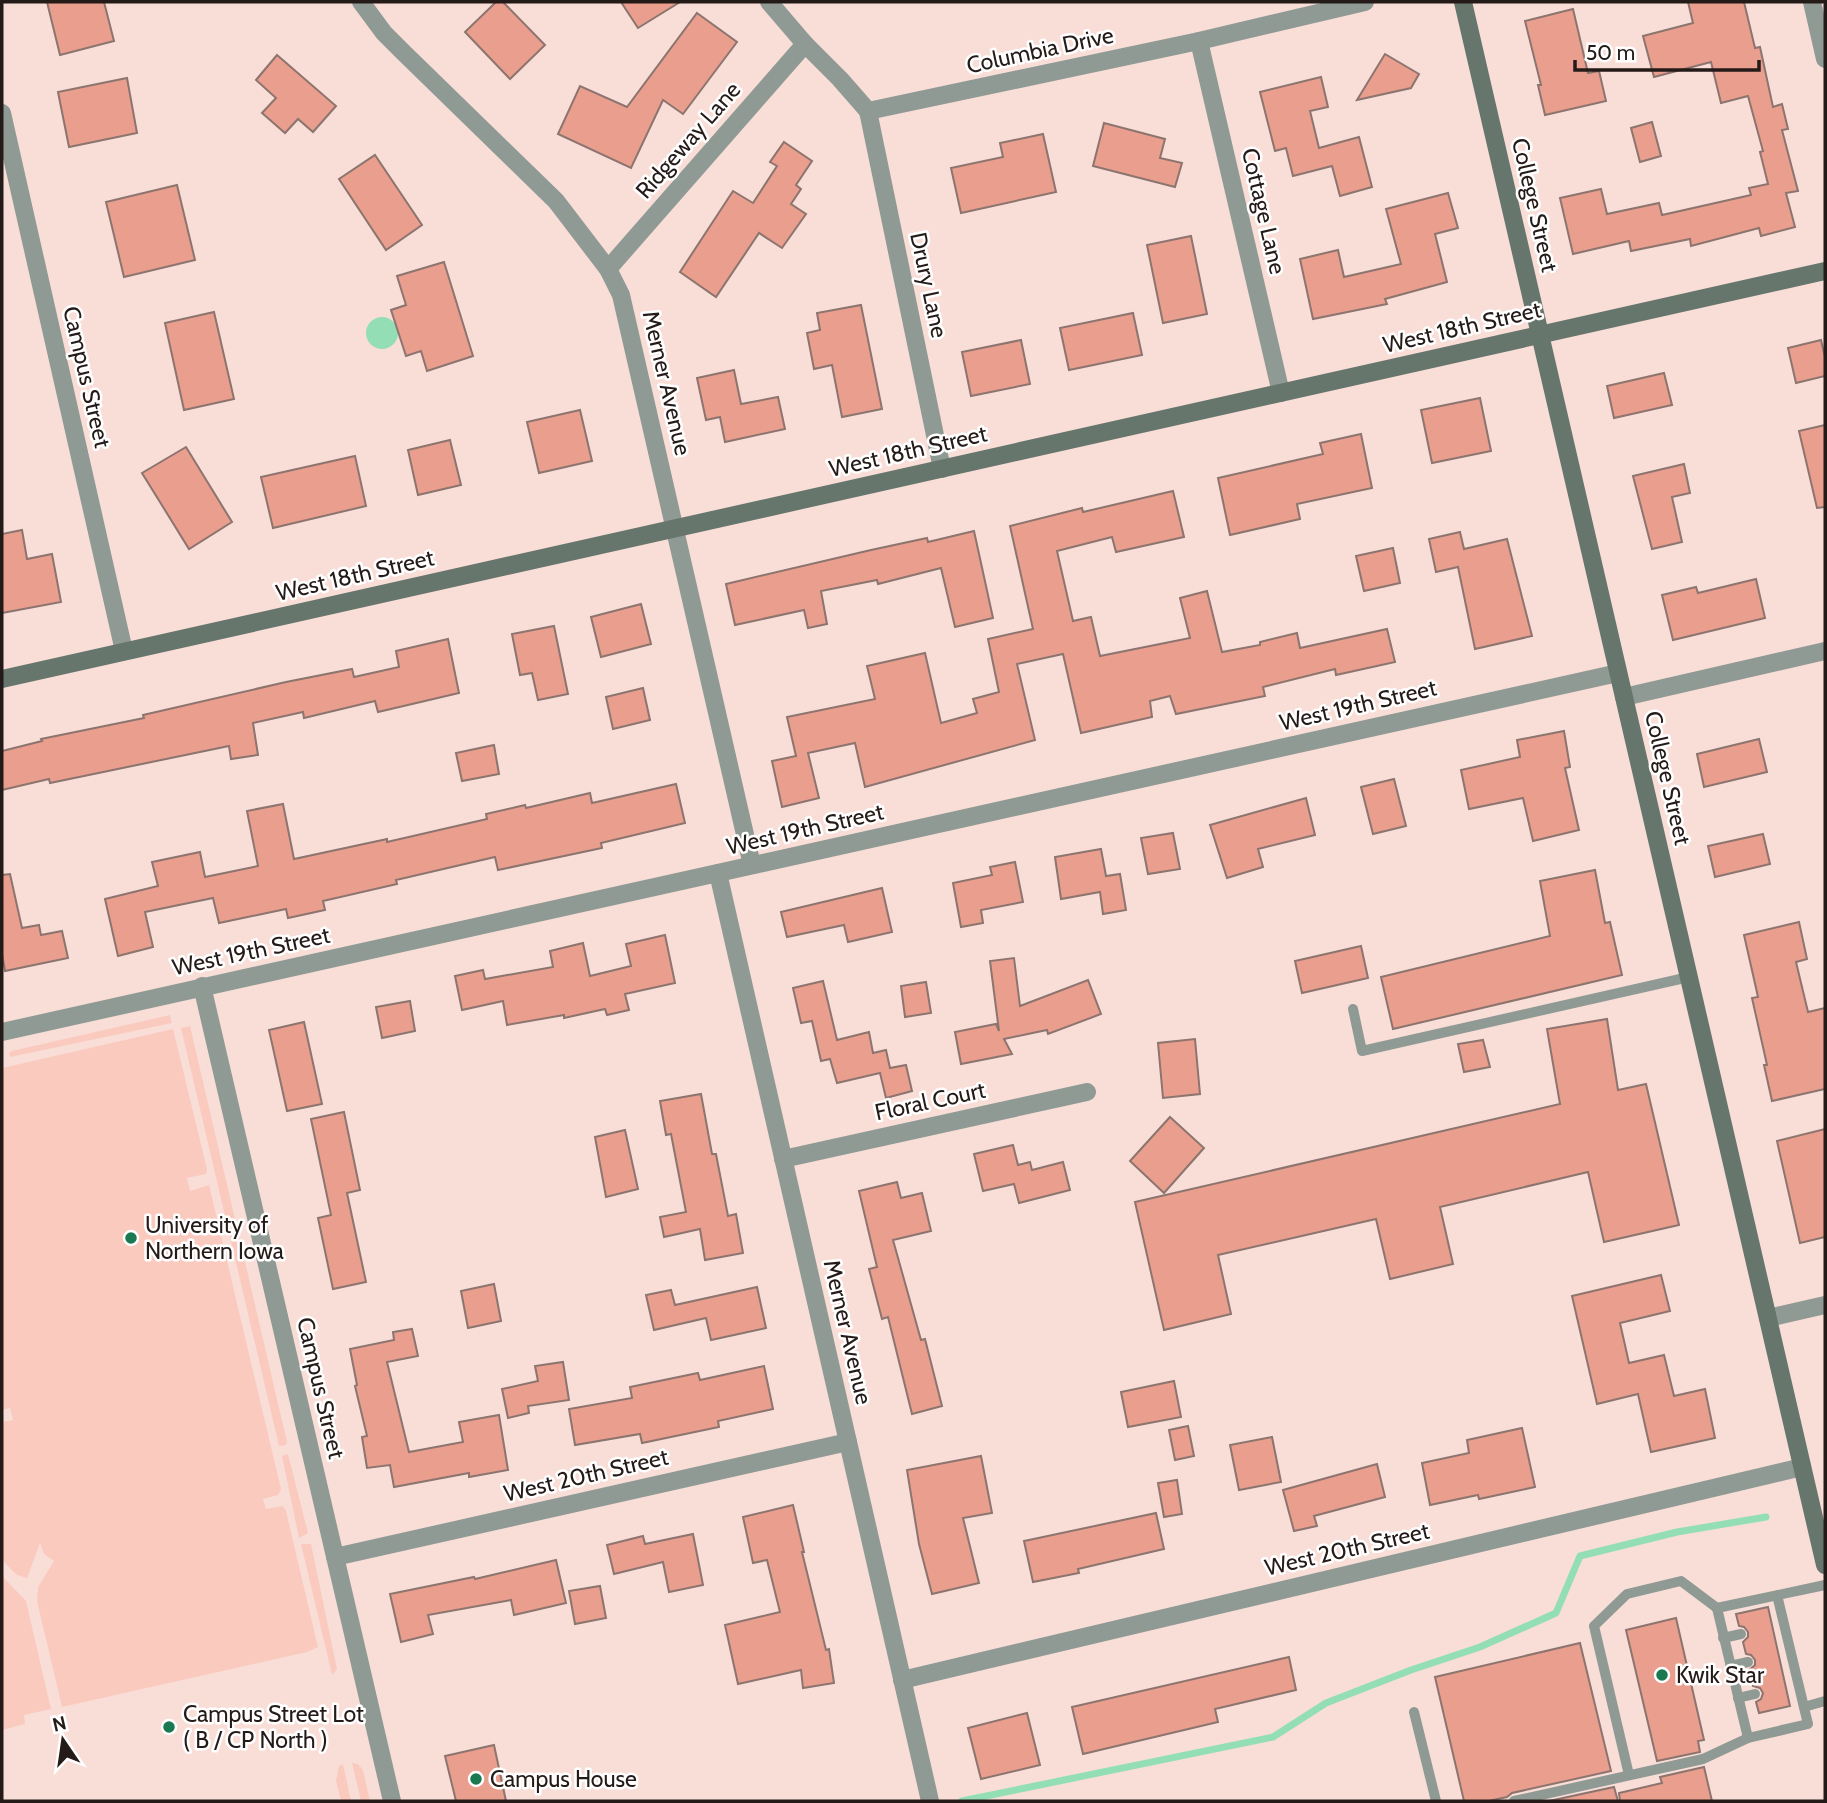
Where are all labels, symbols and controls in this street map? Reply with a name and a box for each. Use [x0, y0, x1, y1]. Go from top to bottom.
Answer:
street label: Columbia Drive [964, 21, 1116, 79]
scale bar [1575, 28, 1759, 72]
text: 50 m [1586, 40, 1635, 65]
street label: Ridgeway Lane [630, 76, 747, 204]
street label: College Street [1506, 135, 1564, 275]
street label: Cottage Lane [1236, 145, 1292, 277]
street label: Drury Lane [904, 230, 954, 341]
street label: West 18th Street [1380, 295, 1544, 359]
street label: Campus Street [57, 304, 117, 451]
street label: Merner Avenue [637, 308, 697, 458]
street label: West 18th Street [826, 419, 990, 483]
street label: West 18th Street [273, 543, 437, 607]
street label: West 19th Street [1277, 673, 1439, 737]
street label: College Street [1639, 708, 1697, 848]
street label: West 19th Street [724, 797, 886, 861]
street label: West 19th Street [170, 921, 332, 981]
street label: Floral Court [872, 1076, 988, 1126]
place label: University of Northern Iowa [145, 1211, 284, 1265]
marker: University of Northern Iowa [123, 1230, 139, 1246]
street label: Merner Avenue [818, 1257, 878, 1407]
street label: Campus Street [291, 1315, 351, 1462]
street label: West 20th Street [501, 1442, 671, 1508]
street label: West 20th Street [1262, 1516, 1432, 1582]
place label: Kwik Star [1676, 1661, 1765, 1689]
marker: Kwik Star [1654, 1667, 1670, 1683]
place label: Campus Street Lot ( B / CP North ) [183, 1700, 364, 1754]
north arrow [28, 1705, 98, 1775]
text: N [50, 1711, 68, 1737]
marker: Campus Street Lot ( B / CP North ) [161, 1719, 177, 1735]
place label: Campus House [490, 1765, 637, 1793]
marker: Campus House [468, 1771, 484, 1787]

